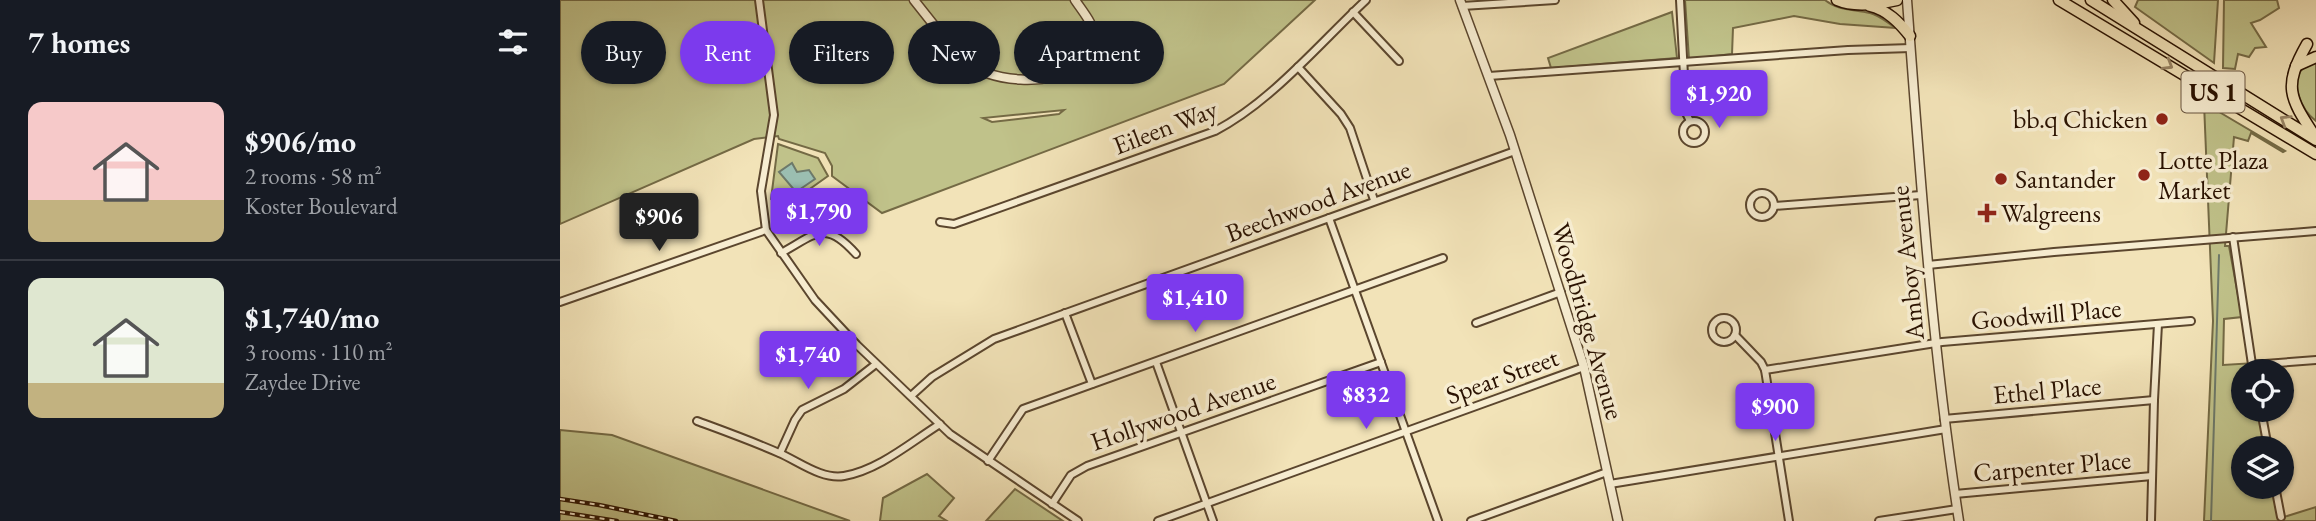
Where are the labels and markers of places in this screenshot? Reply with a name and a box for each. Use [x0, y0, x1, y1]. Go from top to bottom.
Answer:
pin: $1,920 [1662, 71, 1776, 130]
place label: bb.q Chicken [2013, 102, 2148, 136]
marker: bb.q Chicken [2154, 111, 2170, 127]
place label: Lotte Plaza Market [2158, 143, 2269, 207]
place label: Santander [2015, 162, 2116, 196]
marker: Lotte Plaza Market [2136, 167, 2152, 183]
marker: Santander [1993, 171, 2009, 187]
pin: $1,790 [762, 188, 876, 248]
pin: $906 [618, 194, 700, 253]
place label: Walgreens [2001, 196, 2101, 230]
marker: Walgreens [1979, 205, 1995, 221]
pin: $1,410 [1138, 274, 1252, 334]
pin: $1,740 [751, 332, 865, 391]
pin: $832 [1325, 372, 1407, 431]
pin: $900 [1734, 384, 1816, 443]

